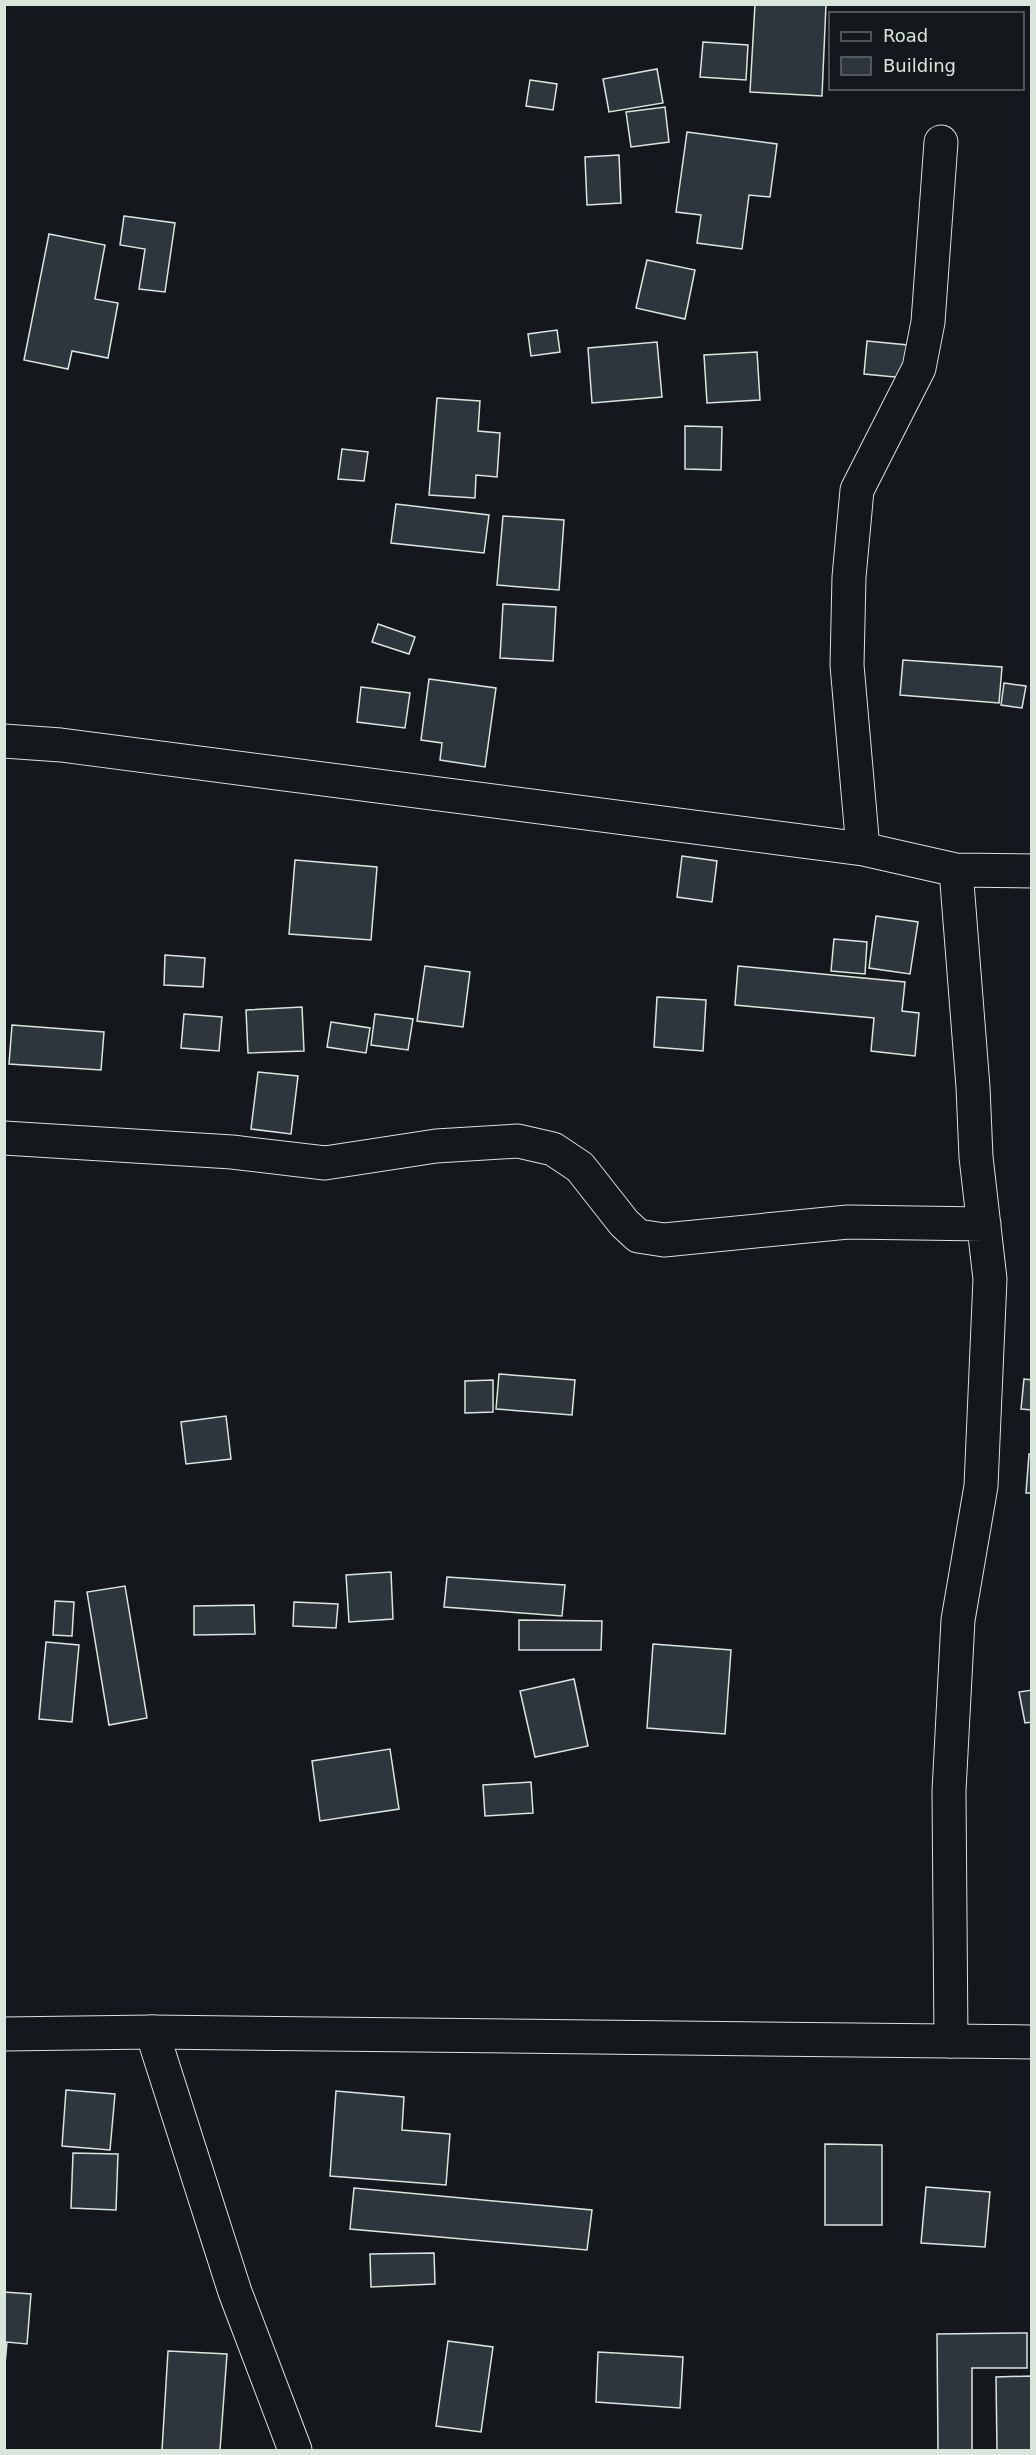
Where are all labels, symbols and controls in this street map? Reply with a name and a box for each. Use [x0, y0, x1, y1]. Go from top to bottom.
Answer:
legend [829, 12, 1024, 90]
text: Road [883, 25, 928, 46]
text: Building [883, 55, 956, 76]

